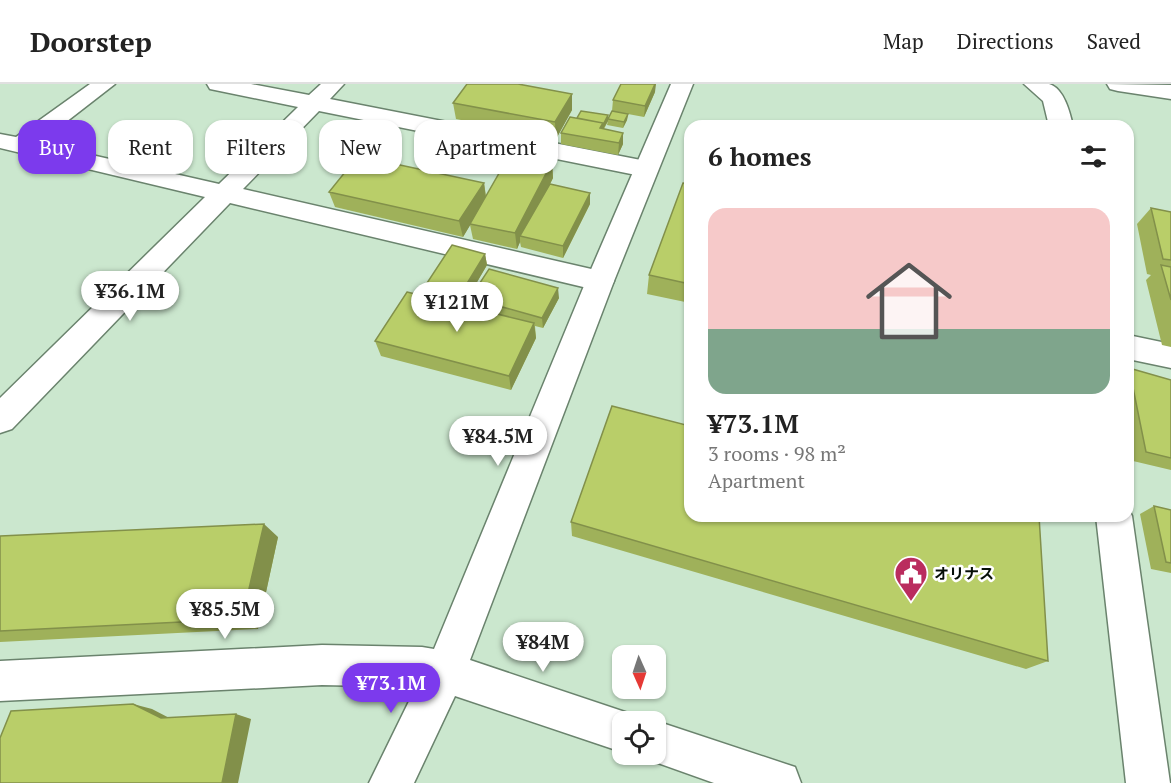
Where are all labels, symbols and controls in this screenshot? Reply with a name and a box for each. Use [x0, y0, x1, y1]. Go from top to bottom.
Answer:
text: Doorstep [30, 23, 152, 60]
text: Map [883, 27, 924, 55]
text: Directions [957, 27, 1054, 55]
text: Saved [1087, 27, 1141, 55]
chip: Buy [18, 120, 96, 174]
chip: Rent [108, 120, 193, 174]
chip: Filters [205, 120, 307, 174]
chip: New [319, 120, 402, 174]
chip: Apartment [414, 120, 558, 174]
text: 6 homes [708, 139, 812, 173]
icon: filters [1077, 140, 1110, 173]
icon: home [855, 247, 963, 355]
pin: ¥36.1M [81, 271, 179, 322]
text: ¥36.1M [95, 277, 165, 304]
pin: ¥121M [415, 282, 499, 333]
text: ¥121M [425, 288, 489, 315]
text: ¥73.1M [708, 406, 799, 440]
pin: ¥84.5M [449, 416, 547, 467]
text: ¥84.5M [463, 422, 533, 449]
text: 3 rooms · 98 m² [708, 440, 846, 467]
text: Apartment [708, 467, 805, 494]
public building icon: オリナス [893, 555, 929, 602]
place label: オリナス [934, 563, 994, 583]
pin: ¥85.5M [176, 589, 274, 640]
text: ¥85.5M [190, 595, 260, 622]
pin: ¥84M [507, 622, 579, 673]
text: ¥84M [517, 628, 569, 655]
north arrow [612, 645, 666, 699]
map controls [612, 645, 666, 765]
pin: ¥73.1M [342, 663, 440, 714]
text: ¥73.1M [356, 669, 426, 696]
button: locate [612, 711, 666, 765]

